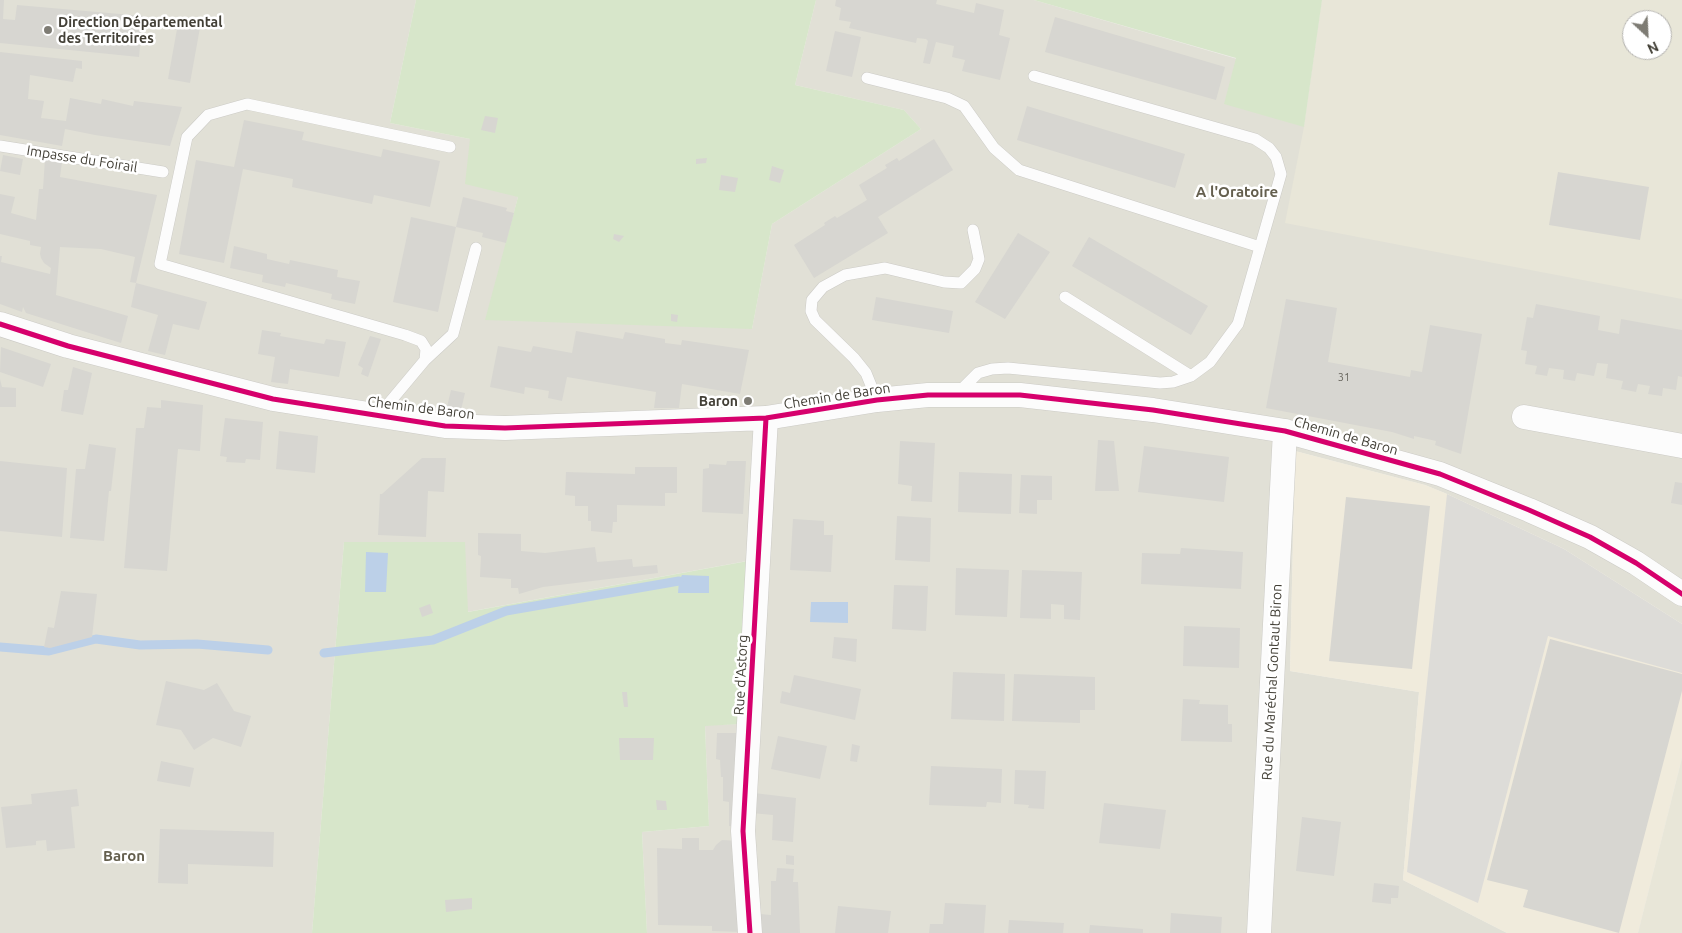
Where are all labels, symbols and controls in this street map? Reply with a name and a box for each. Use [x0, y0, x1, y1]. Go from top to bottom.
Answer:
north arrow [1622, 10, 1672, 60]
place label: Direction Départemental des Territoires [58, 14, 222, 46]
marker: Direction Départemental des Territoires [42, 24, 54, 36]
text: N [1645, 38, 1661, 57]
street label: Impasse du Foirail [25, 142, 139, 176]
district label: A l'Oratoire [1196, 183, 1278, 201]
house number: 31 [1338, 370, 1350, 384]
street label: Chemin de Baron [783, 379, 891, 413]
street label: Chemin de Baron [367, 393, 475, 423]
place label: Baron [699, 393, 738, 409]
marker: Baron [742, 395, 754, 407]
street label: Chemin de Baron [1292, 413, 1400, 459]
street label: Rue du Maréchal Gontaut Biron [1258, 583, 1286, 781]
street label: Rue d'Astorg [731, 634, 751, 716]
district label: Baron [103, 847, 145, 865]

